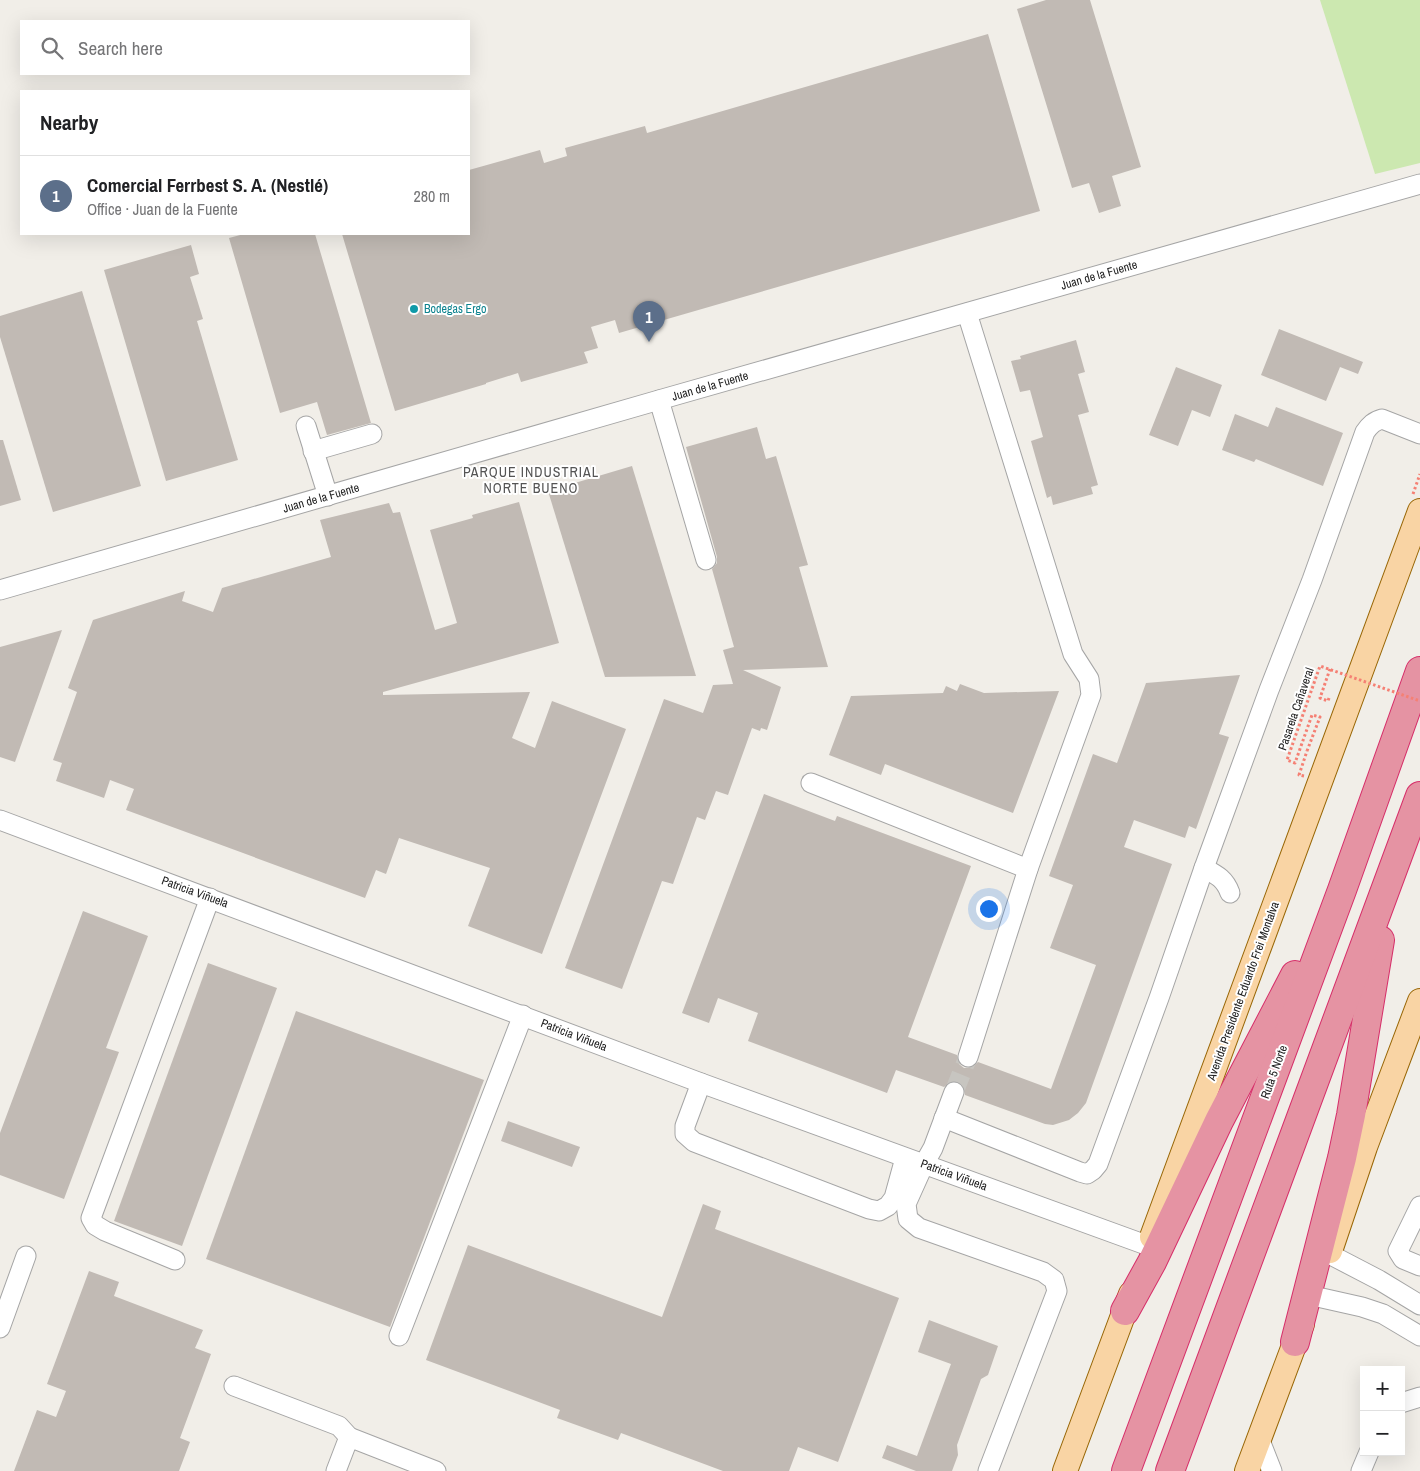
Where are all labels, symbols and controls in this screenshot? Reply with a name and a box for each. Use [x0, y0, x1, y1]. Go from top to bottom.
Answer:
search box [20, 20, 470, 75]
icon: search [38, 34, 66, 62]
text: Search here [78, 35, 163, 61]
text: Nearby [40, 108, 98, 137]
text: Comercial Ferrbest S. A. (Nestlé) [87, 172, 328, 198]
text: 1 [52, 185, 60, 207]
text: 280 m [414, 185, 450, 207]
text: Office · Juan de la Fuente [87, 198, 238, 220]
street label: Juan de la Fuente [1059, 256, 1139, 294]
place label: Bodegas Ergo [424, 301, 486, 317]
pin: 1 [633, 301, 665, 342]
marker: Bodegas Ergo [408, 303, 420, 315]
street label: Juan de la Fuente [670, 367, 750, 405]
district label: PARQUE INDUSTRIAL NORTE BUENO [463, 463, 599, 497]
street label: Juan de la Fuente [281, 479, 361, 517]
street label: Pasarela Cañaveral [1274, 666, 1318, 752]
street label: Patricia Viñuela [159, 873, 231, 912]
your location [976, 896, 1002, 922]
street label: Avenida Presidente Eduardo Frei Montalva [1203, 899, 1283, 1084]
street label: Patricia Viñuela [539, 1015, 610, 1055]
street label: Ruta 5 Norte [1257, 1043, 1291, 1101]
street label: Patricia Viñuela [918, 1156, 990, 1195]
map controls [1360, 1366, 1405, 1456]
button: + [1360, 1366, 1405, 1411]
button: − [1360, 1411, 1405, 1456]

